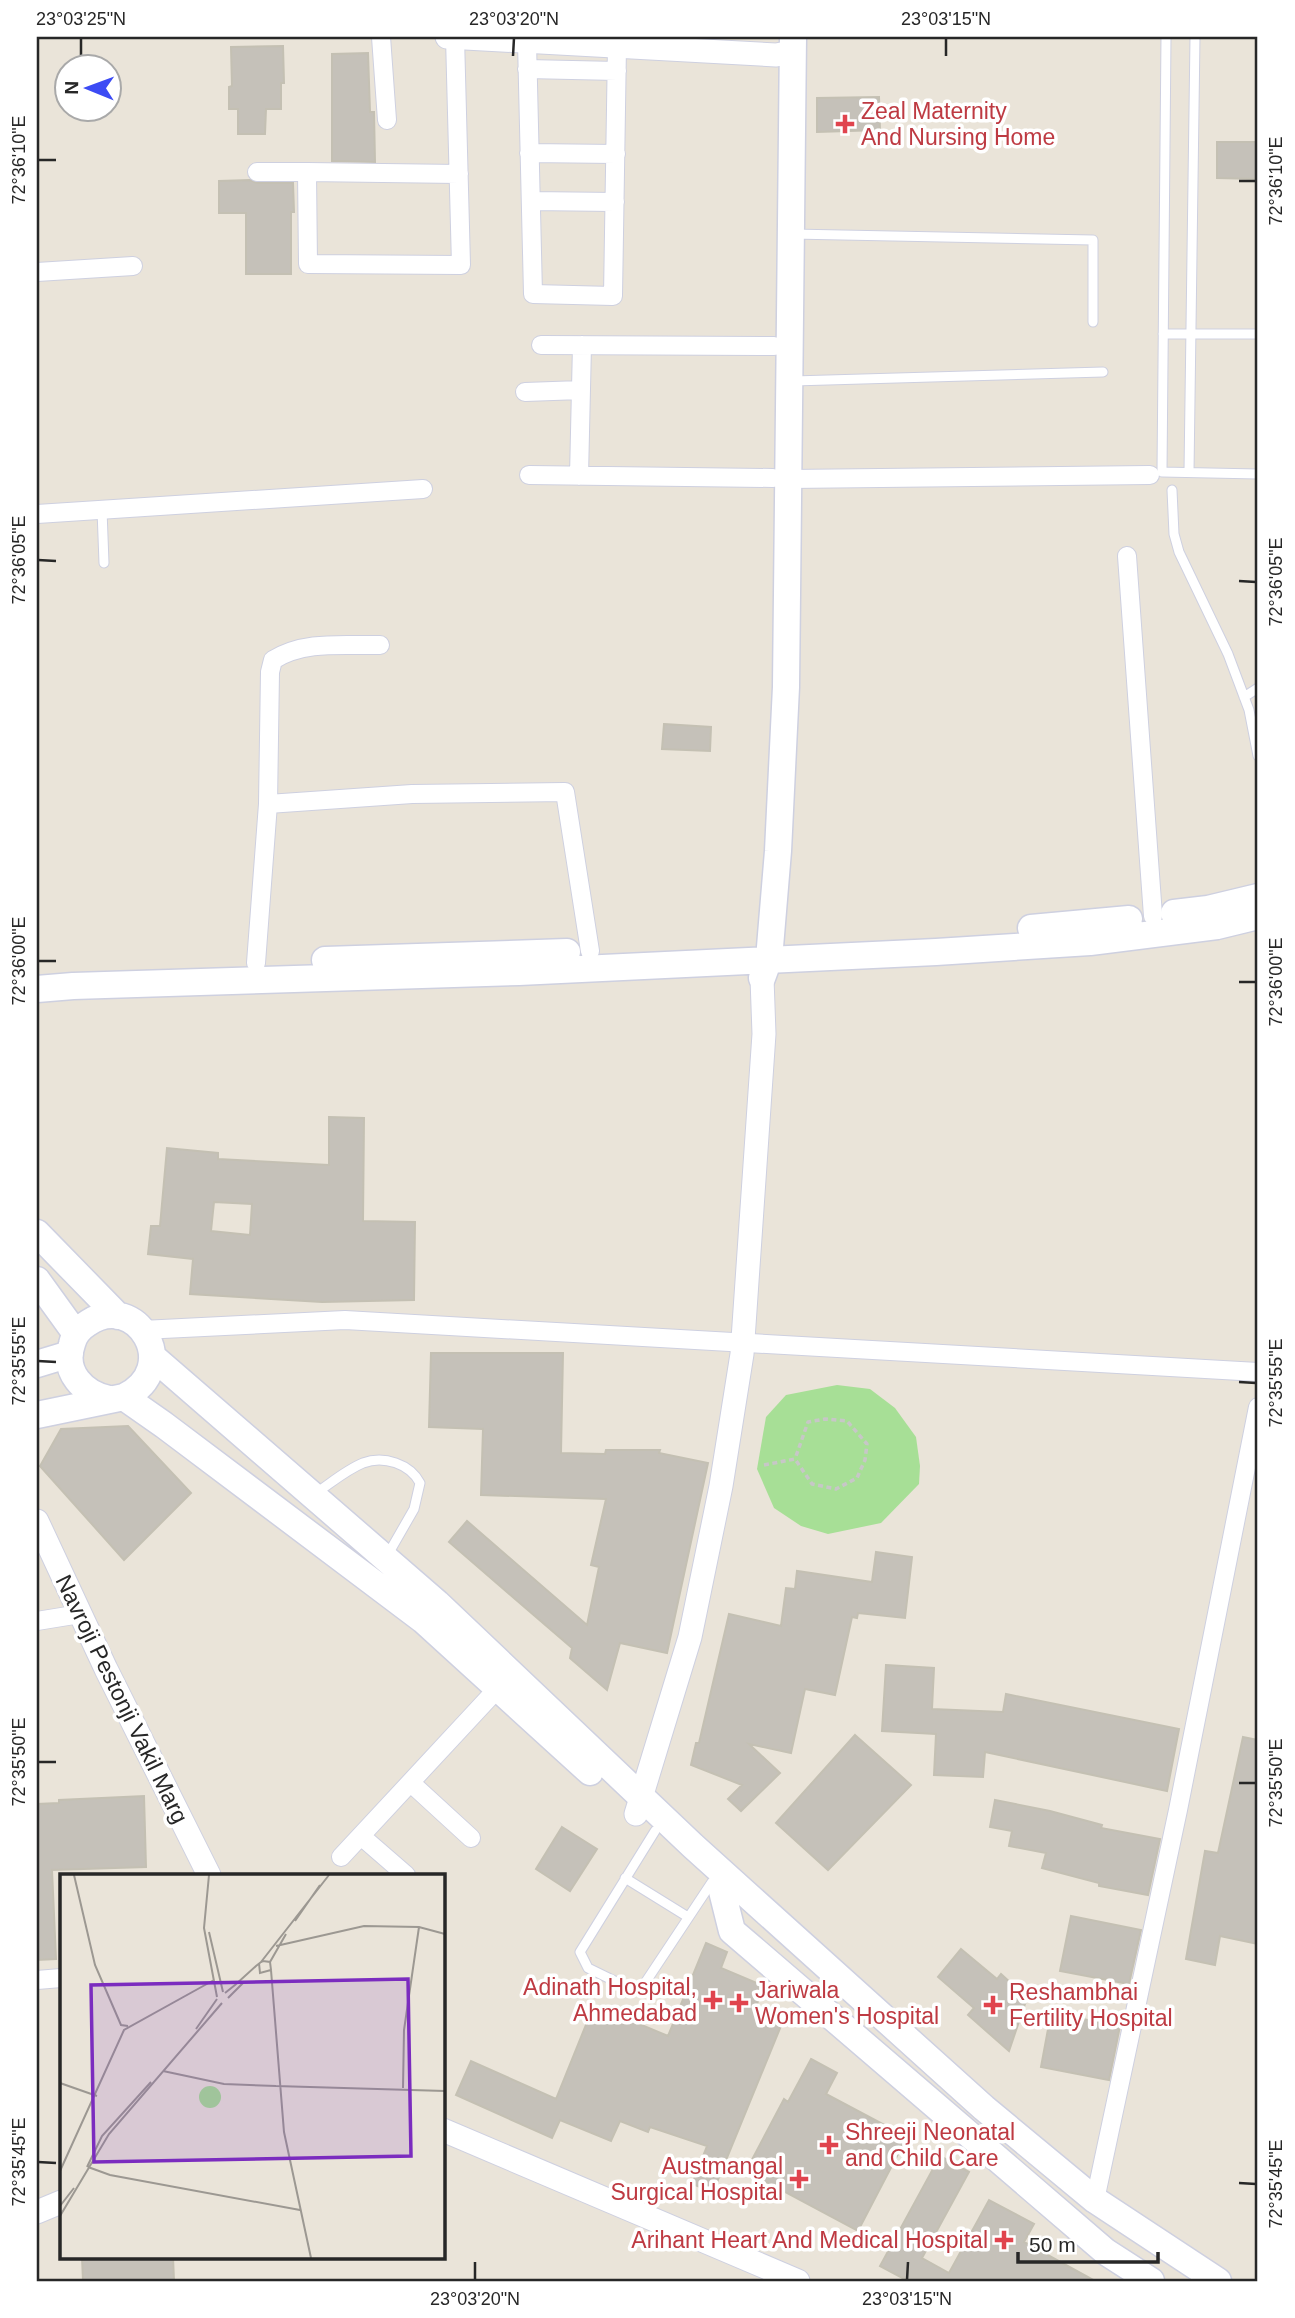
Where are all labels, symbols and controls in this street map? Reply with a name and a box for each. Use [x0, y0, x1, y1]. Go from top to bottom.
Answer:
text: 23°03'25"N [36, 9, 126, 29]
text: 23°03'20"N [469, 9, 559, 29]
text: 23°03'15"N [901, 9, 991, 29]
north arrow [52, 52, 122, 122]
text: N [61, 81, 82, 95]
place label: Zeal Maternity And Nursing Home [861, 98, 1055, 150]
marker: Zeal Maternity And Nursing Home [835, 114, 855, 134]
text: 72°36'10"E [9, 115, 29, 205]
text: 72°36'10"E [1266, 136, 1286, 226]
text: 72°36'05"E [9, 515, 29, 605]
text: 72°36'05"E [1266, 537, 1286, 627]
text: 72°36'00"E [9, 916, 29, 1006]
text: 72°36'00"E [1266, 937, 1286, 1027]
text: 72°35'55"E [9, 1316, 29, 1406]
text: 72°35'55"E [1266, 1338, 1286, 1428]
street label: Navroji Pestonji Vakil Marg [50, 1571, 194, 1827]
text: 72°35'50"E [9, 1717, 29, 1807]
text: 72°35'50"E [1266, 1738, 1286, 1828]
inset map [60, 1874, 444, 2258]
place label: Adinath Hospital, Ahmedabad [523, 1974, 697, 2026]
place label: Jariwala Women's Hospital [755, 1977, 939, 2029]
place label: Reshambhai Fertility Hospital [1009, 1979, 1173, 2031]
marker: Adinath Hospital, Ahmedabad [703, 1990, 723, 2010]
marker: Jariwala Women's Hospital [729, 1993, 749, 2013]
marker: Reshambhai Fertility Hospital [983, 1995, 1003, 2015]
text: 72°35'45"E [9, 2117, 29, 2207]
place label: Shreeji Neonatal and Child Care [845, 2119, 1015, 2171]
marker: Shreeji Neonatal and Child Care [819, 2135, 839, 2155]
text: 72°35'45"E [1266, 2139, 1286, 2229]
place label: Austmangal Surgical Hospital [610, 2153, 783, 2205]
marker: Austmangal Surgical Hospital [789, 2169, 809, 2189]
scale bar [1018, 2220, 1158, 2264]
place label: Arihant Heart And Medical Hospital [631, 2227, 988, 2253]
marker: Arihant Heart And Medical Hospital [994, 2230, 1014, 2250]
text: 50 m [1029, 2233, 1076, 2256]
text: 23°03'20"N [430, 2289, 520, 2309]
text: 23°03'15"N [862, 2289, 952, 2309]

